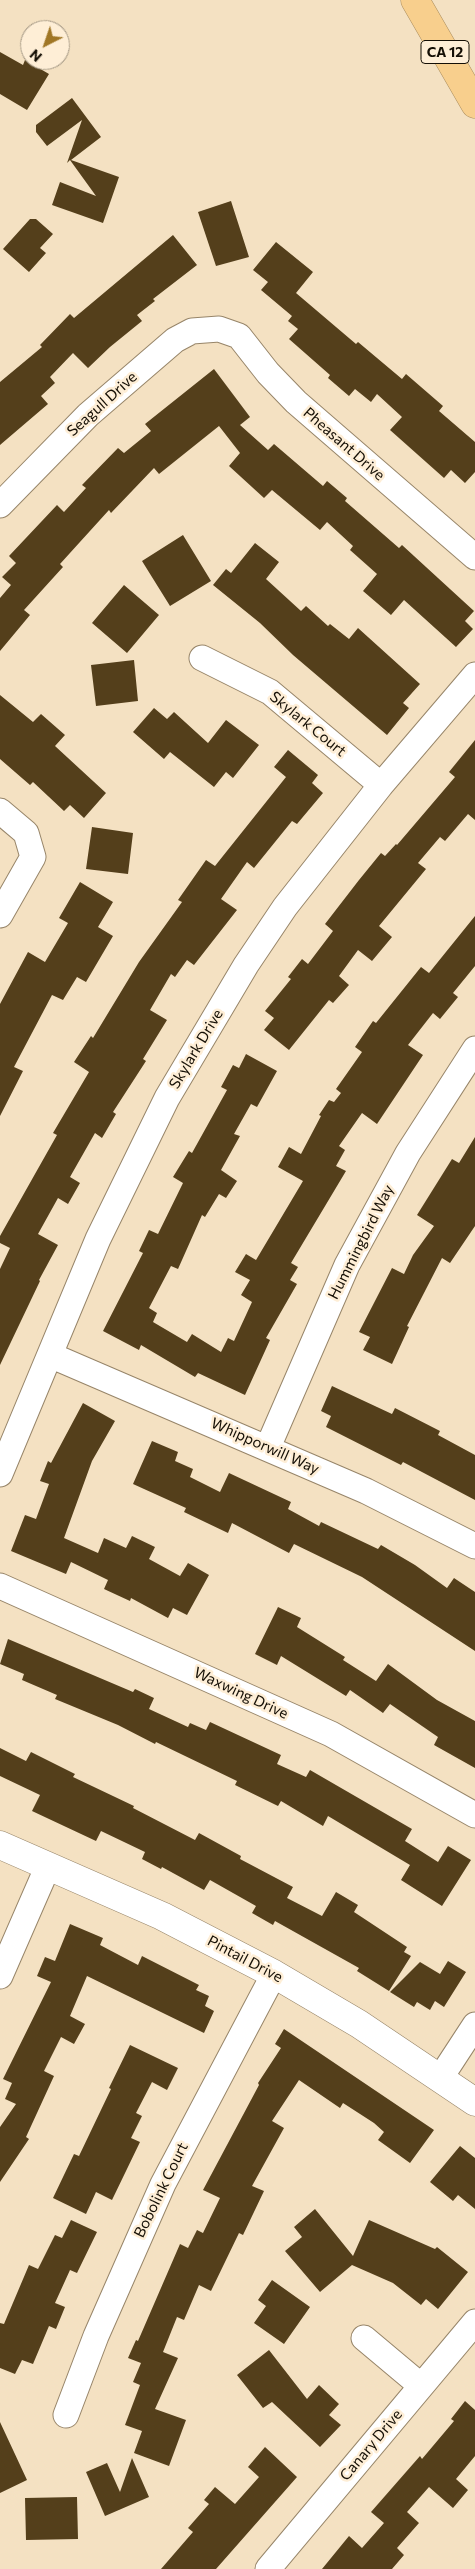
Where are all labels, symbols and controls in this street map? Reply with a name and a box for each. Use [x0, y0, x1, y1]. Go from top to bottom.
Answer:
north arrow [20, 20, 70, 70]
road number: CA 12 [421, 41, 469, 64]
text: N [26, 46, 45, 66]
street label: Seagull Drive [63, 368, 141, 440]
street label: Pheasant Drive [299, 404, 389, 484]
street label: Skylark Court [266, 688, 350, 760]
street label: Skylark Drive [165, 1006, 227, 1092]
street label: Hummingbird Way [324, 1182, 398, 1302]
street label: Whipporwill Way [208, 1414, 322, 1478]
street label: Waxwing Drive [191, 1663, 291, 1723]
street label: Pintail Drive [204, 1932, 286, 1986]
street label: Bobolink Court [130, 2140, 192, 2240]
street label: Canary Drive [336, 2406, 406, 2484]

